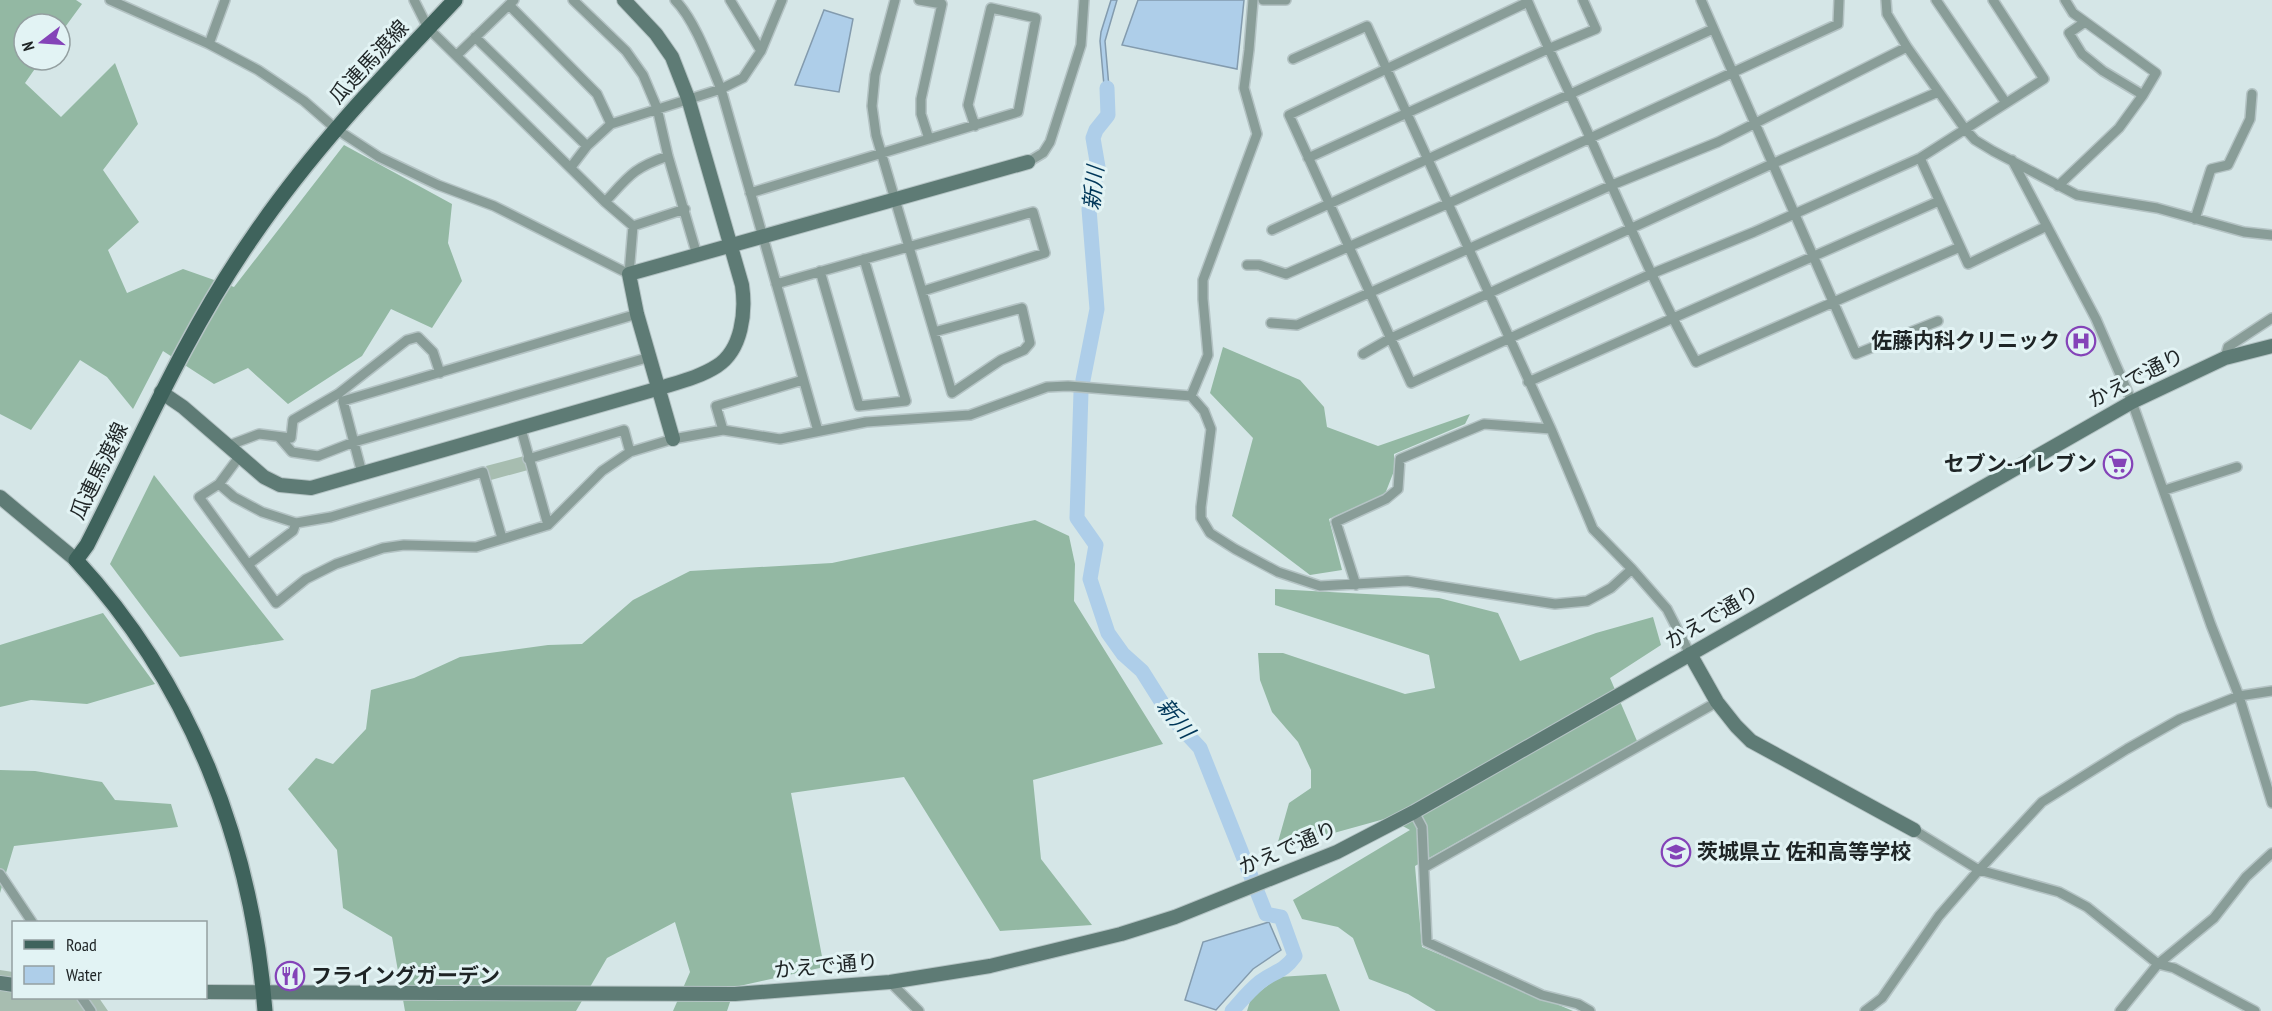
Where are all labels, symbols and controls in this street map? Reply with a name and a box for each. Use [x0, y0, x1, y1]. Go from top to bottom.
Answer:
north arrow [12, 12, 72, 72]
street label: 瓜連馬渡線 [323, 14, 414, 109]
text: N [17, 39, 38, 53]
water label: 新川 [1077, 163, 1109, 211]
hospital icon: 佐藤内科クリニック [2065, 325, 2097, 357]
place label: 佐藤内科クリニック [1871, 327, 2060, 354]
street label: かえで通り [2083, 342, 2188, 413]
street label: 瓜連馬渡線 [63, 418, 134, 524]
supermarket icon: セブン-イレブン [2102, 448, 2134, 480]
place label: セブン-イレブン [1944, 450, 2097, 477]
street label: かえで通り [1660, 579, 1764, 654]
water label: 新川 [1151, 692, 1202, 745]
street label: かえで通り [1234, 815, 1341, 880]
school or university icon: 茨城県立 佐和高等学校 [1660, 836, 1692, 868]
place label: 茨城県立 佐和高等学校 [1697, 838, 1911, 865]
legend [12, 921, 207, 999]
text: Road [66, 933, 97, 956]
street label: かえで通り [773, 948, 879, 983]
restaurant icon: フライングガーデン [274, 960, 306, 992]
place label: フライングガーデン [311, 962, 500, 989]
text: Water [66, 963, 102, 986]

